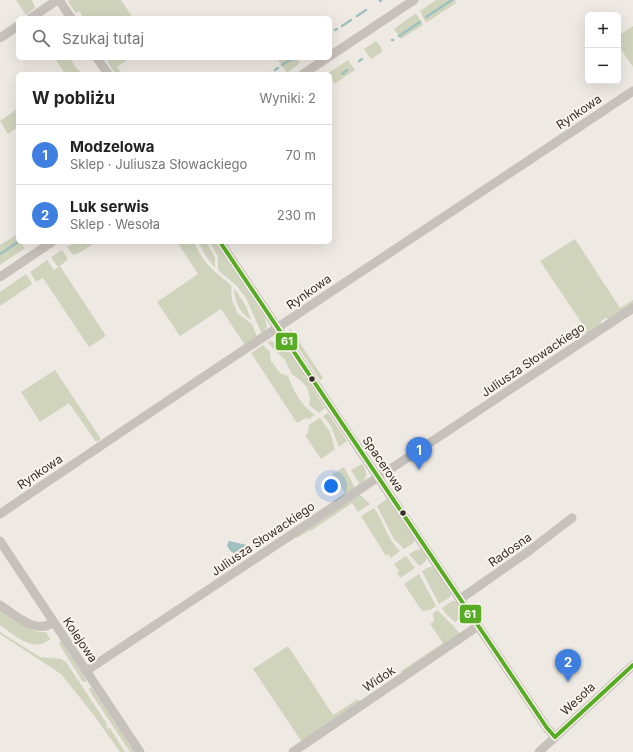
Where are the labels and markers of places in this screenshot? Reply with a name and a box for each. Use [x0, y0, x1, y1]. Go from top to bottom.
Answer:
unlabelled marker [307, 374, 317, 384]
pin: 1 [406, 437, 432, 470]
unlabelled marker [398, 508, 408, 518]
pin: 2 [555, 649, 581, 682]

